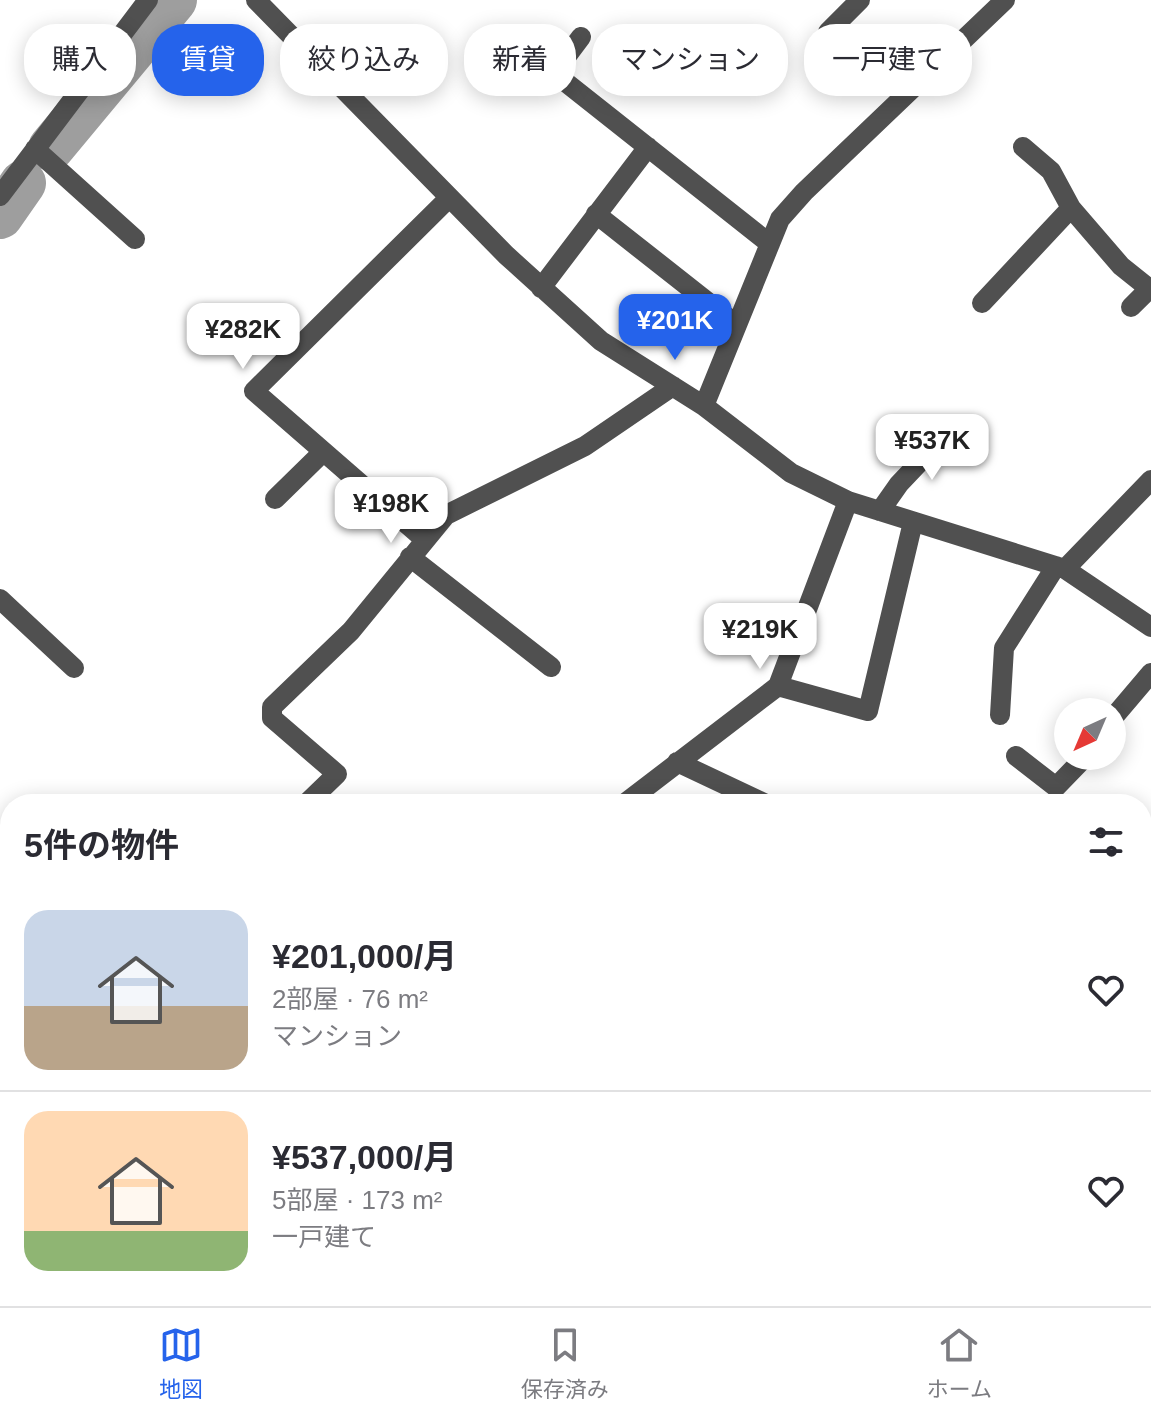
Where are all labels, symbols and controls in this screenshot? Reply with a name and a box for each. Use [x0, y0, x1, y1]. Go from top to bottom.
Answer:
chip: 購入 [24, 24, 136, 96]
chip: 賃貸 [152, 24, 264, 96]
chip: 絞り込み [280, 24, 448, 96]
chip: 新着 [464, 24, 576, 96]
chip: マンション [592, 24, 788, 96]
chip: 一戸建て [804, 24, 972, 96]
pin: ¥201K [619, 294, 731, 362]
pin: ¥282K [187, 303, 299, 371]
text: ¥201K [637, 305, 713, 335]
text: ¥282K [205, 314, 281, 344]
pin: ¥537K [876, 414, 988, 482]
text: ¥537K [894, 425, 970, 455]
pin: ¥198K [335, 477, 447, 545]
text: ¥198K [353, 488, 429, 518]
pin: ¥219K [704, 603, 816, 671]
text: ¥219K [722, 614, 798, 644]
north arrow [1054, 698, 1126, 770]
map controls [1054, 698, 1126, 770]
icon: filters [1084, 820, 1128, 864]
text: 5件の物件 [24, 826, 179, 864]
text: ¥201,000/月 [272, 937, 457, 975]
icon: home [88, 942, 184, 1038]
icon: heart [1084, 968, 1128, 1012]
text: 2部屋 · 76 m² [272, 984, 428, 1014]
text: マンション [272, 1021, 402, 1051]
text: ¥537,000/月 [272, 1138, 457, 1176]
icon: home [88, 1143, 184, 1239]
icon: heart [1084, 1169, 1128, 1213]
text: 5部屋 · 173 m² [272, 1185, 443, 1215]
text: 一戸建て [272, 1222, 376, 1252]
tab: 地図 [159, 1323, 203, 1403]
tab: 保存済み [521, 1323, 609, 1403]
tab: ホーム [927, 1323, 992, 1403]

